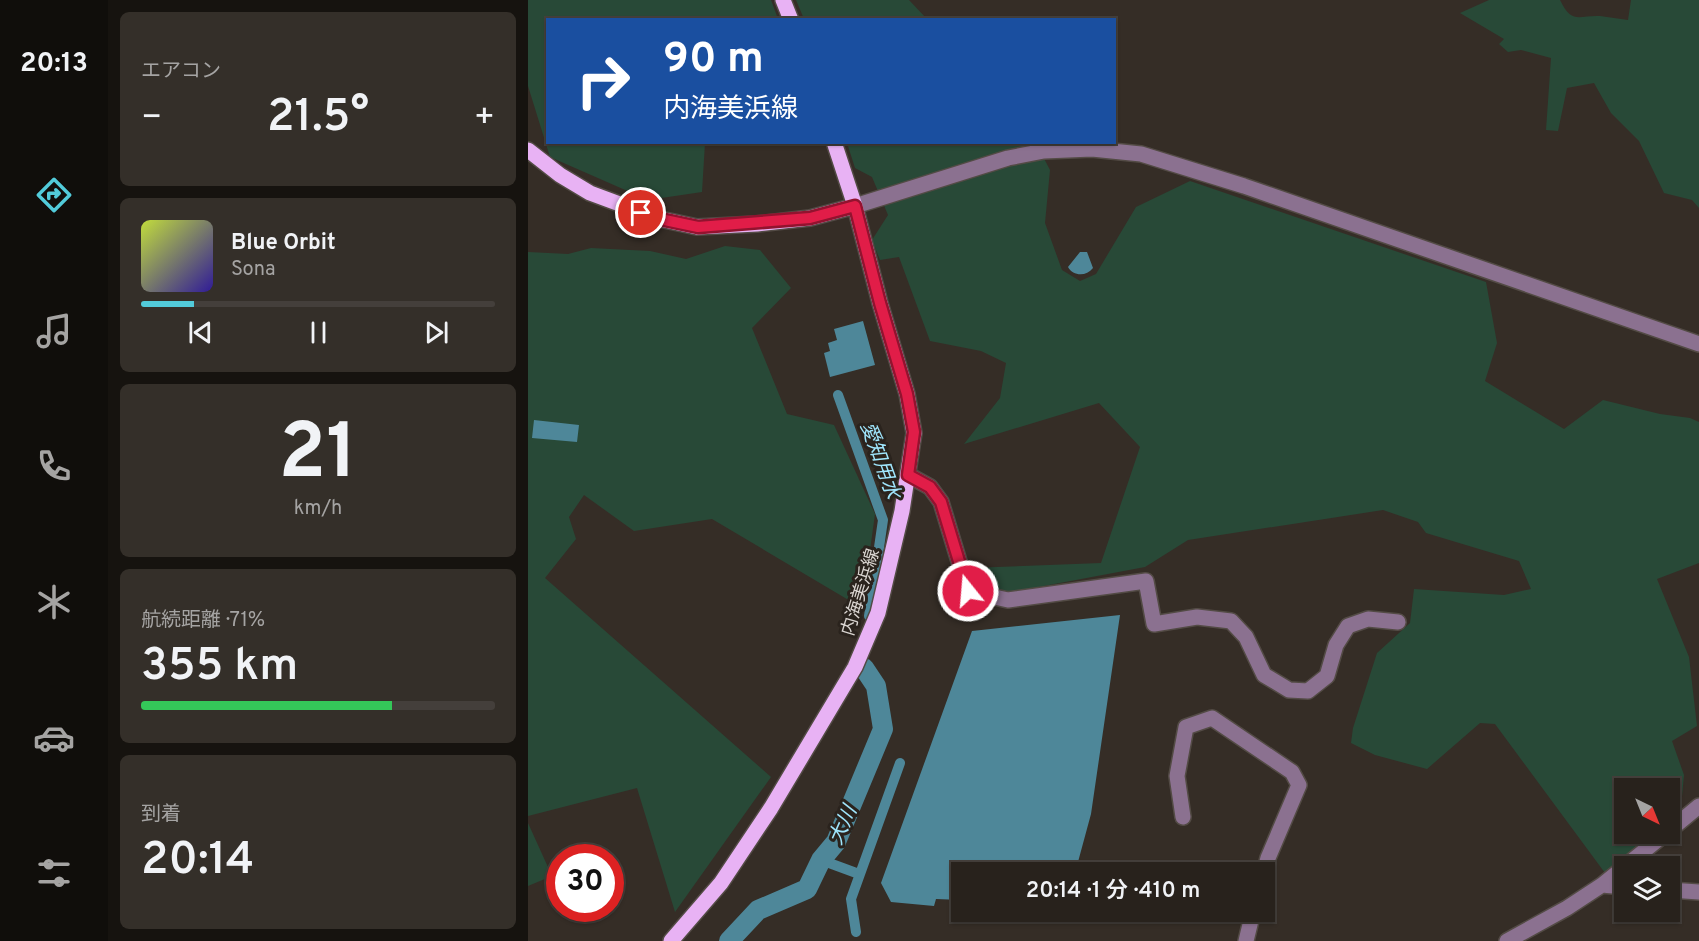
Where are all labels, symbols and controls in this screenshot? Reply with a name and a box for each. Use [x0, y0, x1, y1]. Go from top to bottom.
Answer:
text: 90 m [663, 34, 764, 87]
icon: right [564, 42, 642, 120]
text: 20:13 [20, 47, 88, 81]
text: エアコン [141, 59, 221, 85]
text: 21.5° [267, 90, 369, 147]
text: 内海美浜線 [663, 93, 798, 127]
text: − [141, 98, 162, 140]
text: + [474, 98, 495, 140]
icon: directions [33, 174, 75, 216]
pin [615, 187, 666, 238]
icon: arrive [624, 196, 657, 229]
text: Blue Orbit [231, 230, 336, 257]
text: Sona [231, 257, 276, 283]
icon: music [33, 310, 75, 352]
icon: previous [184, 316, 217, 349]
icon: pause [302, 316, 335, 349]
icon: next [420, 316, 453, 349]
text: 21 [279, 407, 357, 506]
water label: 愛知用水 [853, 419, 906, 505]
icon: phone [33, 445, 75, 487]
text: km/h [294, 496, 342, 522]
street label: 内海美浜線 [837, 546, 886, 639]
position arrow [936, 559, 1000, 623]
icon: climate [33, 581, 75, 623]
text: 航続距離 · 71% [141, 608, 265, 634]
text: 355 km [141, 639, 298, 696]
icon: car [33, 717, 75, 759]
north arrow [1614, 778, 1680, 844]
map controls [1614, 778, 1680, 922]
water label: 大川 [824, 800, 865, 849]
text: 到着 [141, 802, 181, 828]
text: 20:14 [141, 833, 254, 890]
speed limit sign: 30 [546, 844, 624, 922]
icon: filters [33, 852, 75, 894]
button: layers [1614, 856, 1680, 922]
text: 20:14 · 1 分 · 410 m [1026, 878, 1200, 905]

